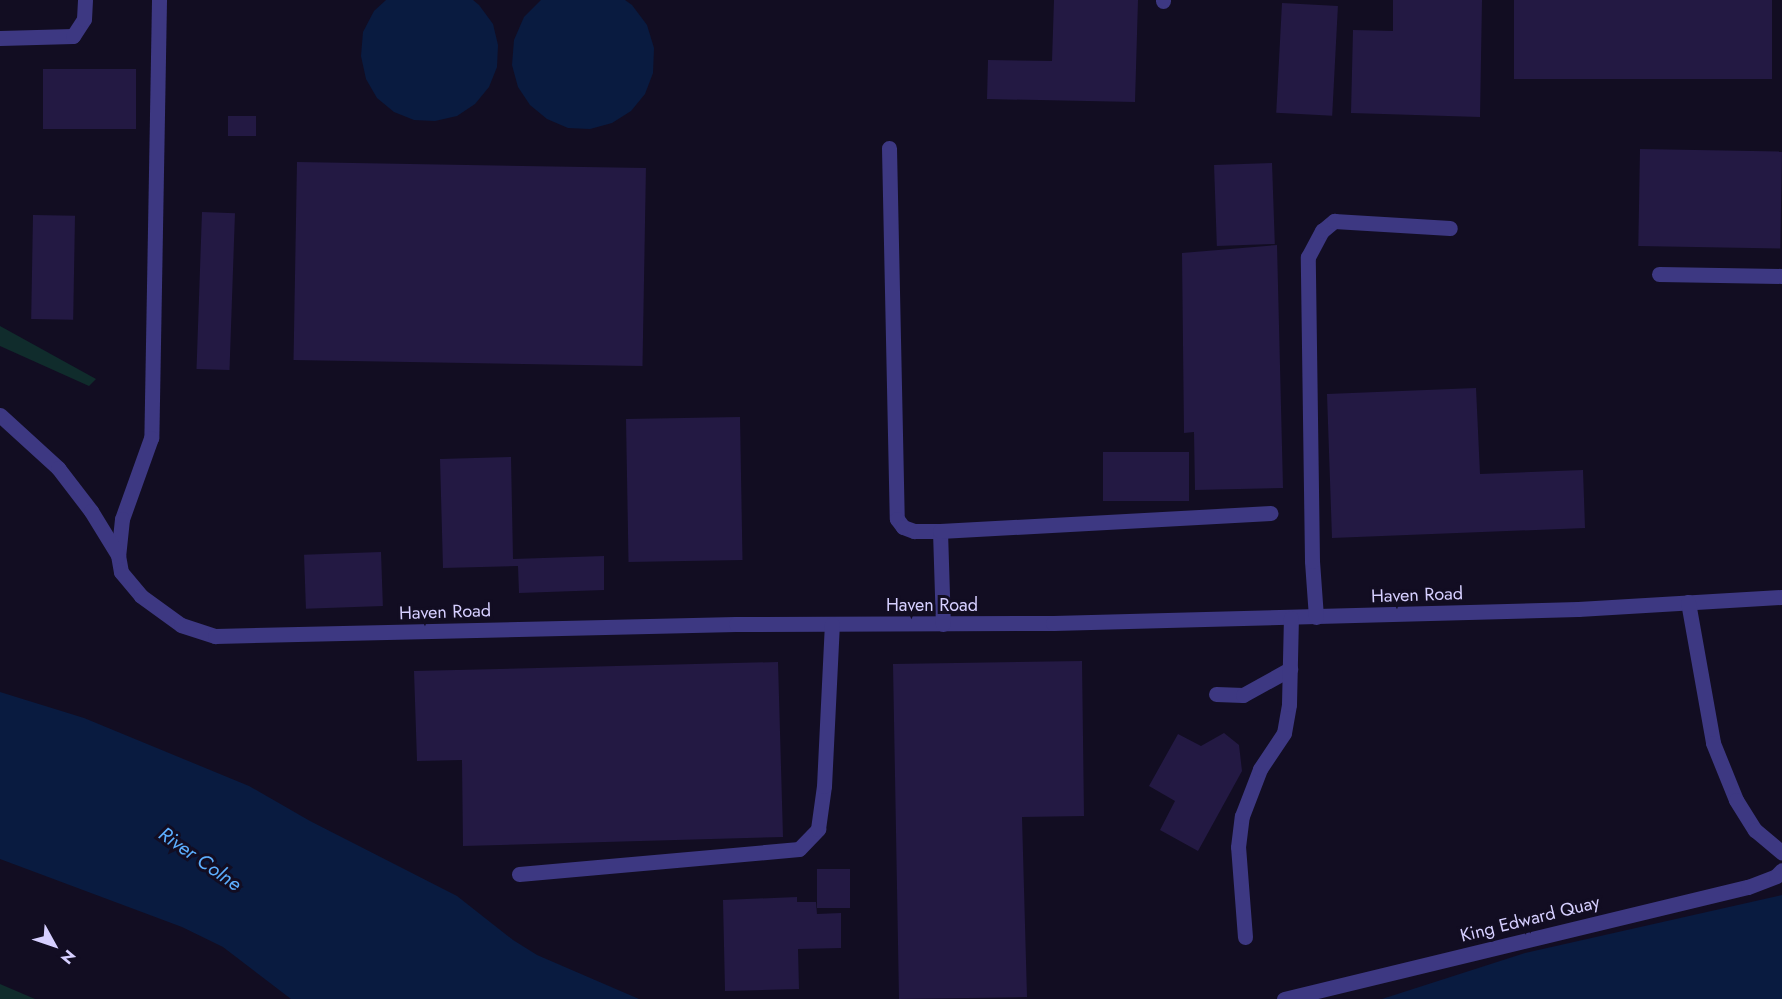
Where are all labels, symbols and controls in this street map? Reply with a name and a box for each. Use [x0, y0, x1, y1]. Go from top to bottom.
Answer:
street label: Haven Road [1371, 583, 1463, 607]
street label: Haven Road [886, 594, 978, 616]
street label: Haven Road [399, 600, 491, 624]
water label: River Colne [154, 822, 246, 896]
street label: King Edward Quay [1458, 891, 1602, 947]
north arrow [24, 915, 84, 975]
text: N [55, 945, 81, 969]

